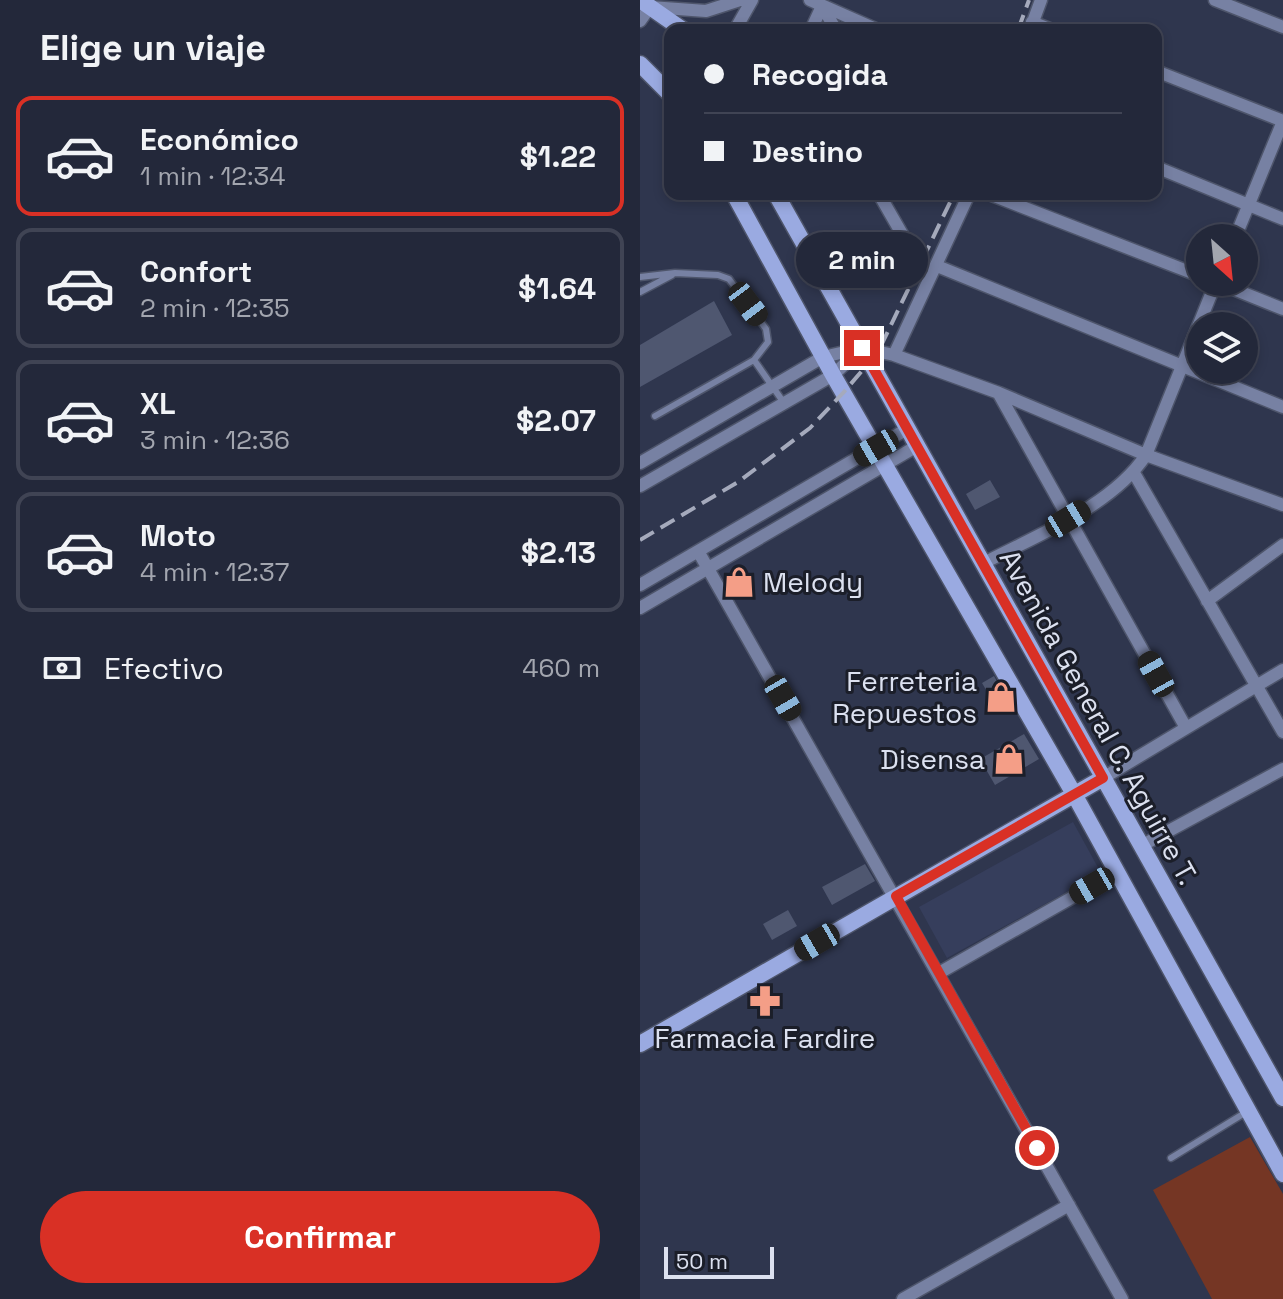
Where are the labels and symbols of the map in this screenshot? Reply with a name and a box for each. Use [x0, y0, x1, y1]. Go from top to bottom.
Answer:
north arrow [1186, 224, 1258, 296]
callout: 2 min [796, 232, 928, 288]
car [724, 278, 772, 330]
route end [844, 330, 880, 366]
car [849, 426, 903, 470]
car [1041, 496, 1095, 542]
street label: Avenida General C. Aguirre T. [992, 543, 1206, 891]
place label: Melody [763, 564, 863, 600]
shop icon: Melody [722, 565, 756, 599]
car [1134, 647, 1178, 701]
place label: Ferreteria Repuestos [832, 663, 977, 731]
car [761, 671, 805, 725]
shop icon: Ferreteria Repuestos [984, 680, 1018, 714]
place label: Disensa [880, 741, 985, 777]
shop icon: Disensa [992, 742, 1026, 776]
car [1065, 864, 1119, 908]
car [790, 920, 844, 964]
pharmacy icon: Farmacia Fardire [748, 984, 782, 1018]
place label: Farmacia Fardire [655, 1020, 875, 1056]
route start [1019, 1130, 1055, 1166]
scale bar [664, 1243, 774, 1279]

